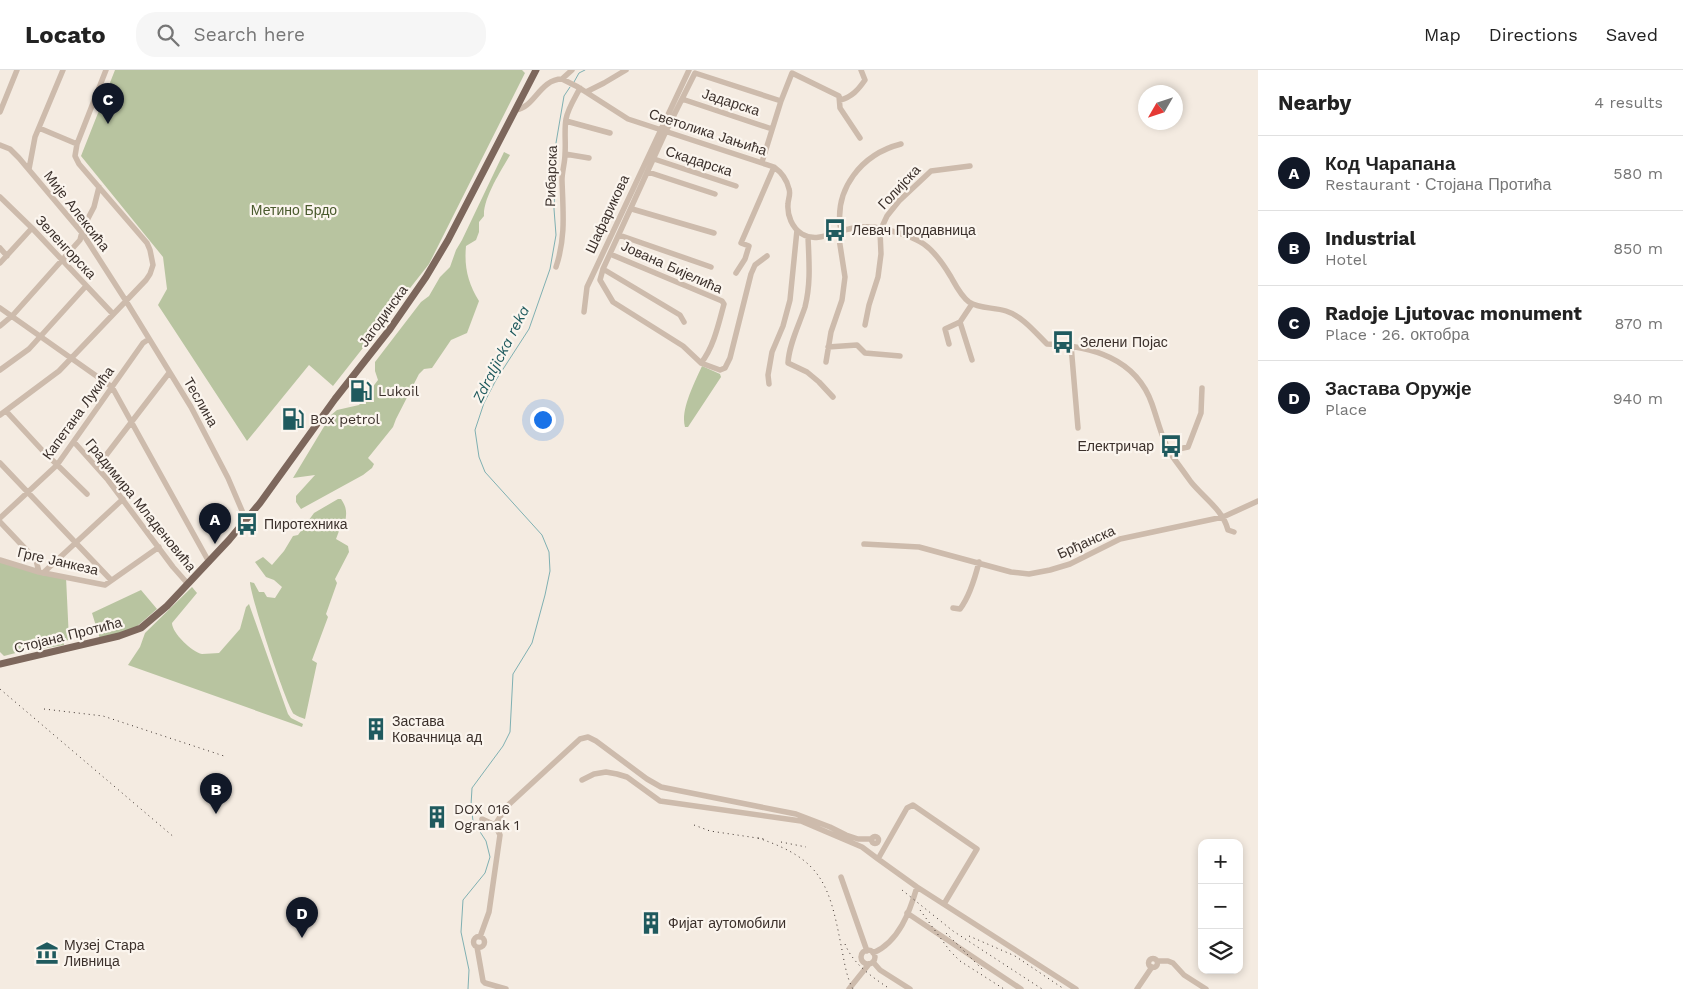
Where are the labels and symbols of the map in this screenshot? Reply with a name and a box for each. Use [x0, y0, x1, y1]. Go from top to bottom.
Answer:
pin: C [92, 83, 124, 124]
street label: Јадарска [700, 85, 762, 119]
north arrow [1138, 85, 1183, 130]
street label: Светолика Јањића [647, 105, 769, 159]
street label: Скадарска [664, 143, 735, 179]
street label: Рибарска [542, 145, 560, 207]
street label: Голијска [875, 161, 924, 212]
street label: Мије Алексића [41, 168, 113, 254]
street label: Шафарикова [582, 172, 632, 256]
park label: Метино Брдо [251, 202, 337, 218]
street label: Зеленгорска [33, 212, 100, 282]
bus stop icon: Левач Продавница [822, 217, 848, 243]
place label: Левач Продавница [852, 222, 976, 238]
street label: Јована Бијелића [619, 237, 725, 297]
street label: Јагодинска [355, 282, 411, 350]
water label: Zdraljicka reka [468, 303, 533, 406]
bus stop icon: Зелени Појас [1050, 329, 1076, 355]
place label: Зелени Појас [1080, 334, 1168, 350]
street label: Капетана Лукића [39, 363, 117, 463]
street label: Теслина [181, 375, 222, 430]
fuel station icon: Lukoil [348, 378, 374, 404]
place label: Lukoil [378, 383, 420, 399]
fuel station icon: Box petrol [280, 406, 306, 432]
your location [530, 407, 556, 433]
place label: Box petrol [310, 411, 381, 427]
bus stop icon: Електричар [1158, 433, 1184, 459]
street label: Градимира Младеновића [83, 435, 200, 575]
place label: Електричар [1078, 438, 1154, 454]
pin: A [199, 503, 231, 544]
bus stop icon: Пиротехника [234, 511, 260, 537]
place label: Пиротехника [264, 516, 348, 532]
street label: Брђанска [1055, 522, 1118, 562]
street label: Грге Јанкеза [16, 544, 100, 578]
street label: Стојана Протића [12, 614, 124, 656]
place label: Застава Ковачница ад [392, 713, 482, 745]
building icon: Застава Ковачница ад [363, 716, 389, 742]
pin: B [200, 773, 232, 814]
place label: DOX 016 Ogranak 1 [454, 801, 520, 833]
building icon: DOX 016 Ogranak 1 [424, 804, 450, 830]
pin: D [286, 897, 318, 938]
building icon: Фијат аутомобили [638, 910, 664, 936]
place label: Фијат аутомобили [668, 915, 786, 931]
place label: Музеј Стара Ливница [64, 937, 145, 969]
museum icon: Музеј Стара Ливница [34, 940, 60, 966]

